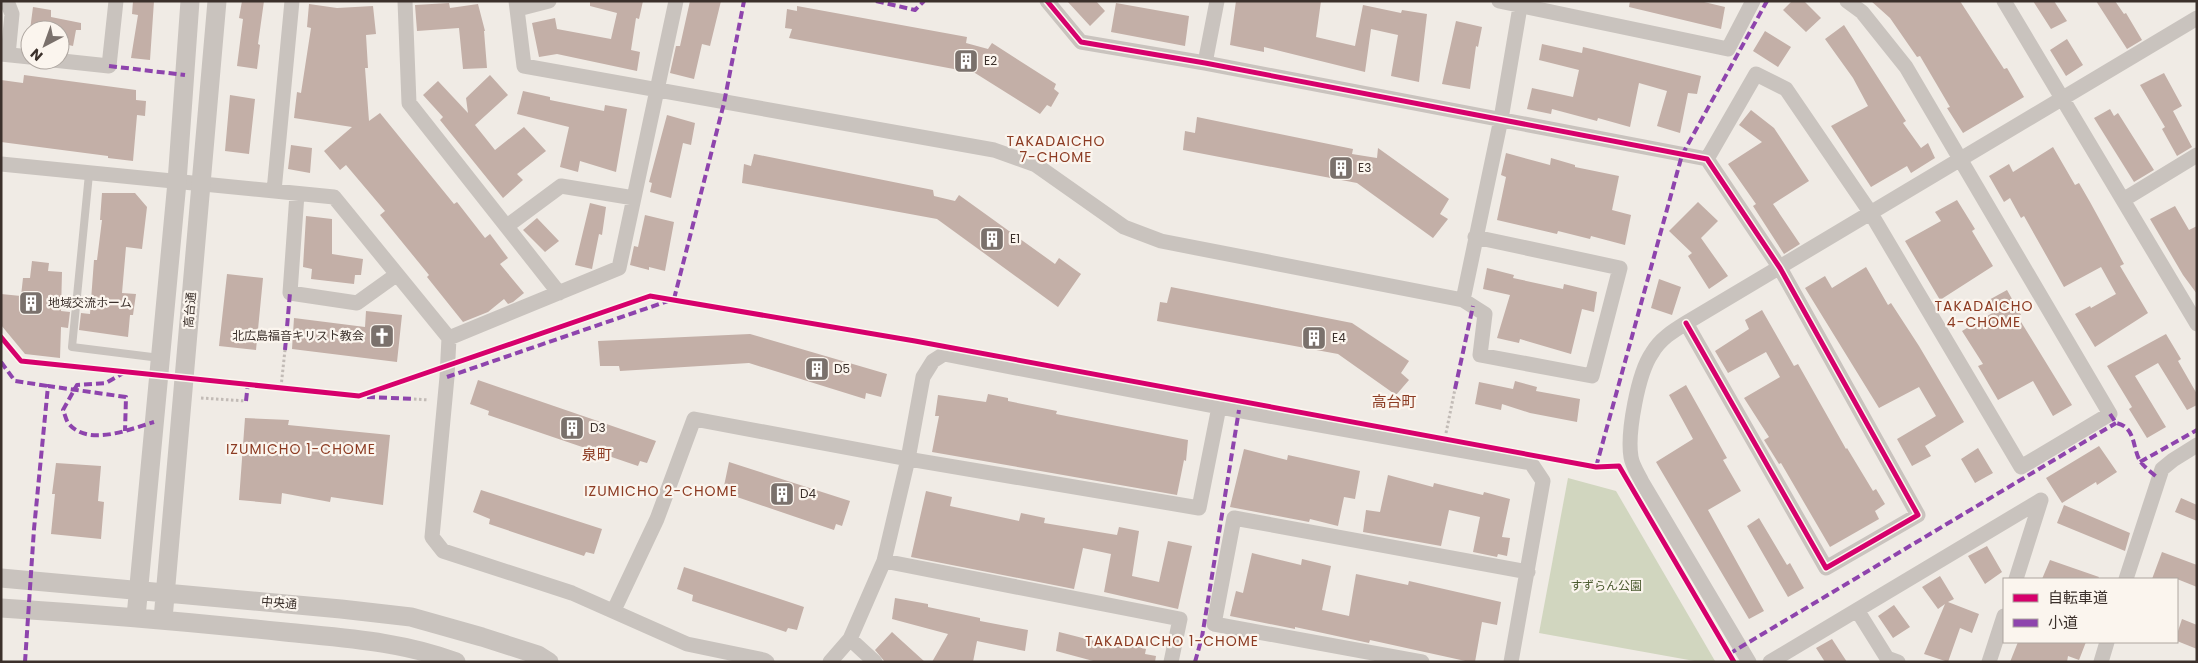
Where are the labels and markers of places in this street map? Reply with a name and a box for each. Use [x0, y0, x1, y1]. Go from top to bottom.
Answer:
building icon: E2 [953, 48, 979, 74]
place label: E2 [984, 52, 997, 69]
building icon: E3 [1328, 155, 1354, 181]
place label: E3 [1358, 159, 1371, 176]
building icon: E1 [979, 226, 1005, 252]
place label: E1 [1010, 230, 1020, 247]
building icon: 地域交流ホーム [18, 290, 44, 316]
place label: 地域交流ホーム [48, 294, 132, 311]
church icon: 北広島福音キリスト教会 [369, 323, 395, 349]
building icon: E4 [1301, 325, 1327, 351]
place label: 北広島福音キリスト教会 [232, 327, 364, 344]
place label: E4 [1332, 329, 1346, 346]
building icon: D5 [804, 356, 830, 382]
place label: D5 [834, 360, 850, 377]
building icon: D3 [559, 415, 585, 441]
place label: D3 [590, 419, 606, 436]
building icon: D4 [769, 481, 795, 507]
place label: D4 [800, 485, 816, 502]

